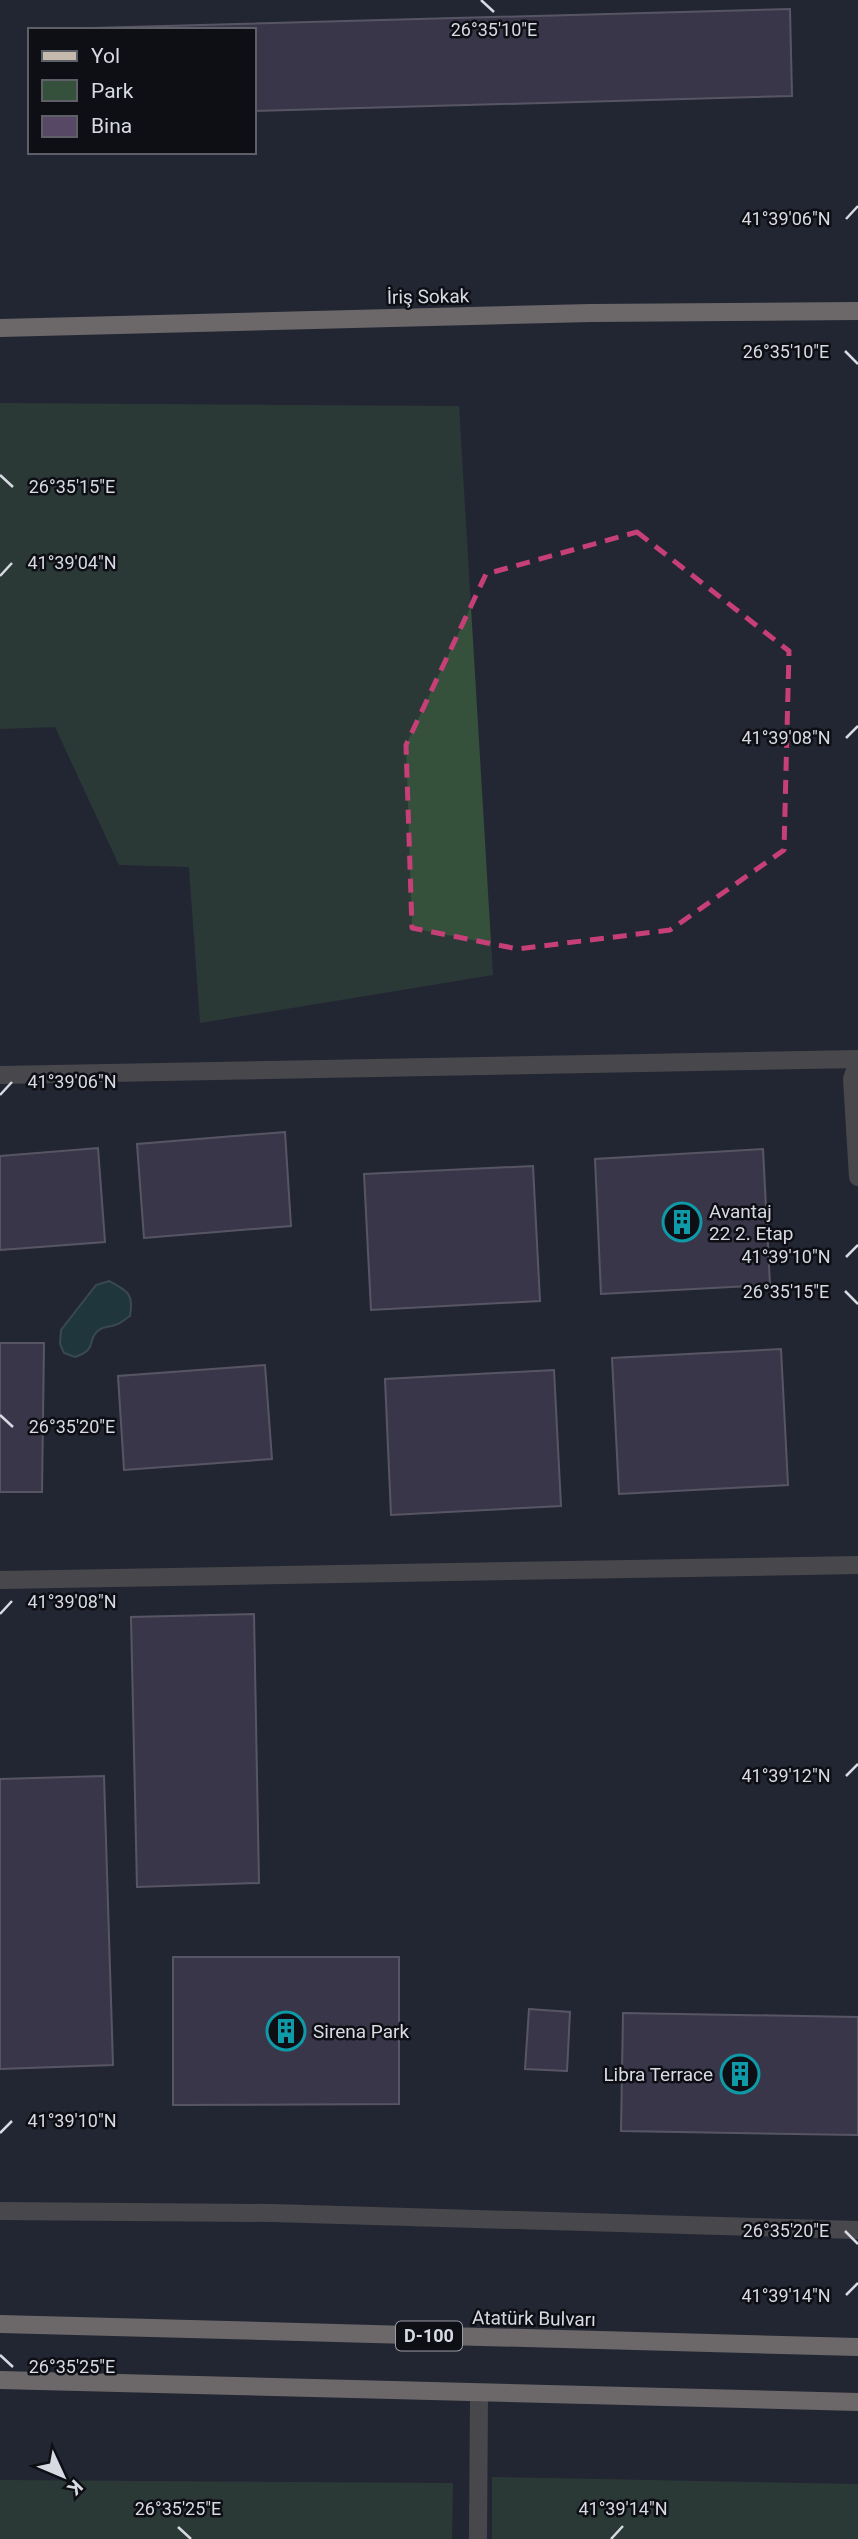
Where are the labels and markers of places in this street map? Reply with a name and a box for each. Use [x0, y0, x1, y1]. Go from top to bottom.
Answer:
place label: Avantaj 22 2. Etap [709, 1200, 794, 1245]
building icon: Avantaj 22 2. Etap [661, 1201, 703, 1243]
building icon: Sirena Park [265, 2010, 307, 2052]
place label: Sirena Park [313, 2020, 409, 2043]
building icon: Libra Terrace [719, 2053, 761, 2095]
place label: Libra Terrace [603, 2063, 713, 2086]

